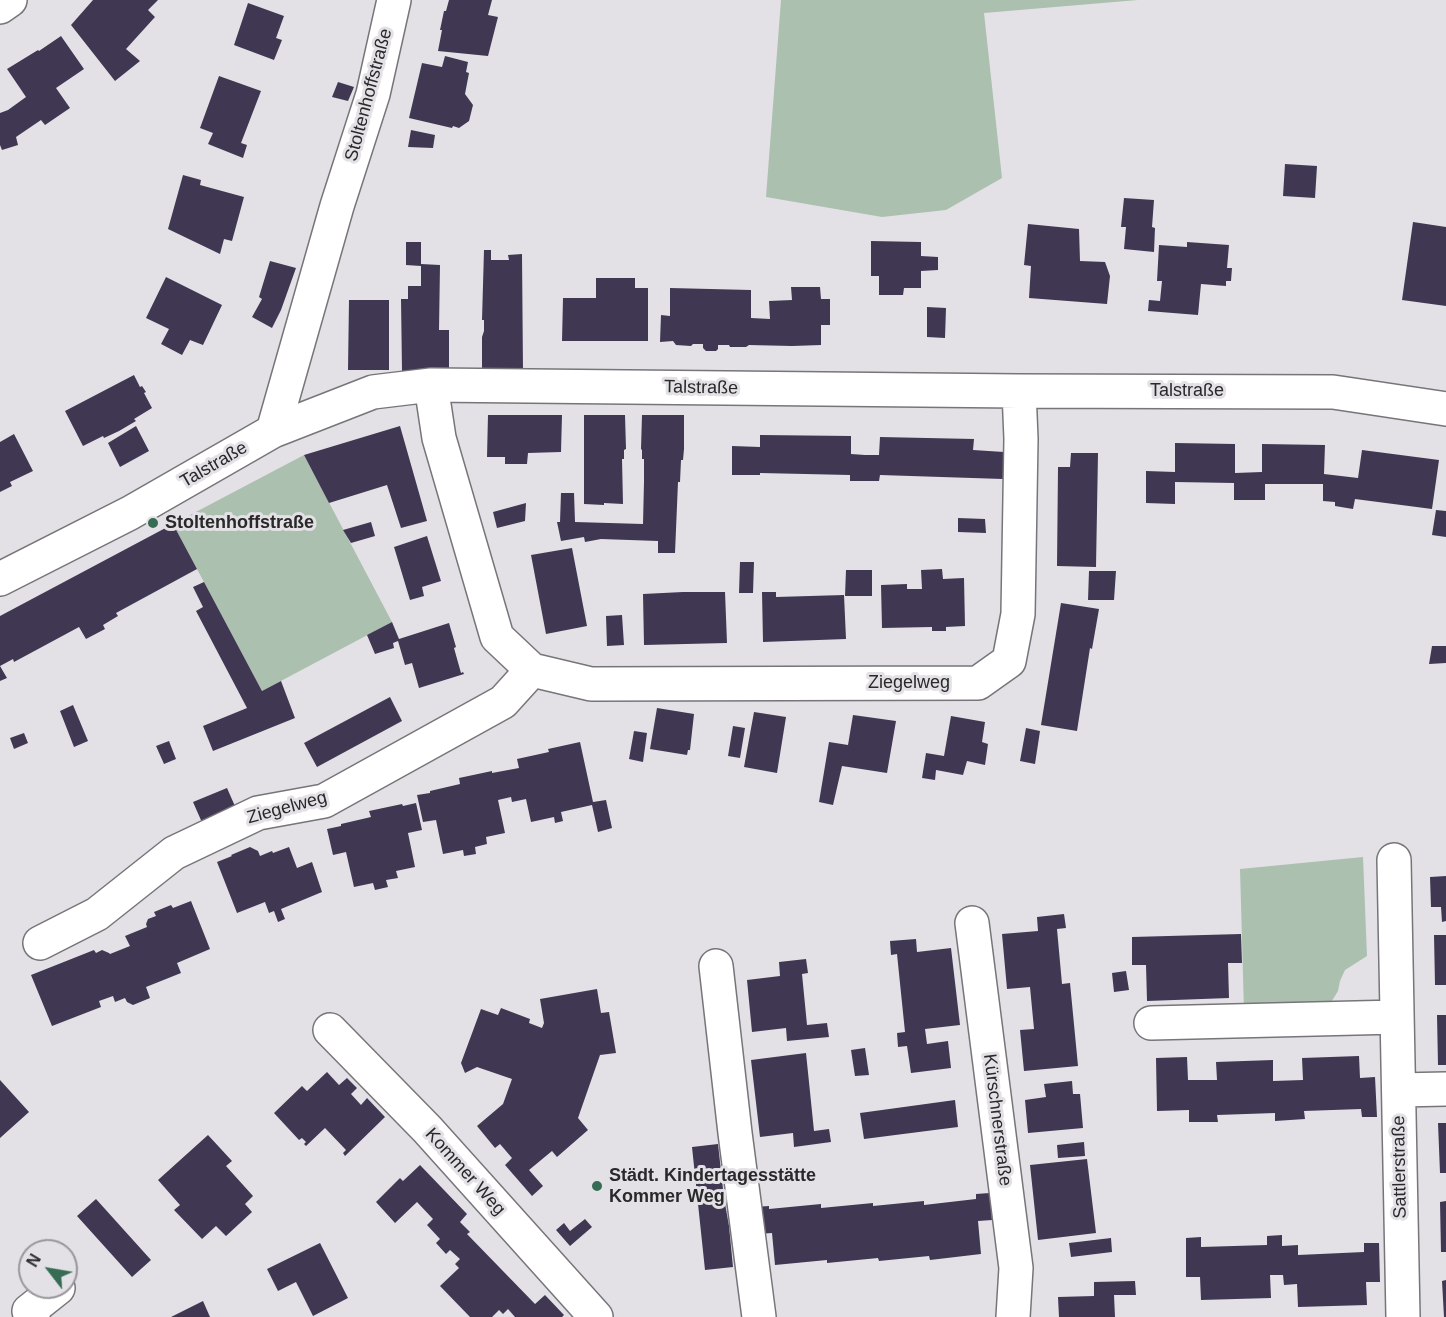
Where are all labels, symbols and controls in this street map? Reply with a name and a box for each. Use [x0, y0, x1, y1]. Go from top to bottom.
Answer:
street label: Stoltenhoffstraße [341, 26, 397, 164]
street label: Talstraße [664, 377, 738, 399]
street label: Talstraße [1150, 380, 1224, 402]
street label: Talstraße [177, 437, 251, 493]
place label: Stoltenhoffstraße [165, 512, 314, 534]
marker: Stoltenhoffstraße [146, 516, 160, 530]
street label: Ziegelweg [868, 672, 950, 694]
street label: Ziegelweg [245, 787, 329, 829]
street label: Kürschnerstraße [978, 1053, 1016, 1187]
street label: Sattlerstraße [1388, 1115, 1412, 1219]
street label: Kommer Weg [420, 1124, 510, 1220]
place label: Städt. Kindertagesstätte Kommer Weg [609, 1165, 816, 1208]
marker: Städt. Kindertagesstätte Kommer Weg [590, 1179, 604, 1193]
north arrow [18, 1239, 78, 1299]
text: N [24, 1251, 44, 1270]

